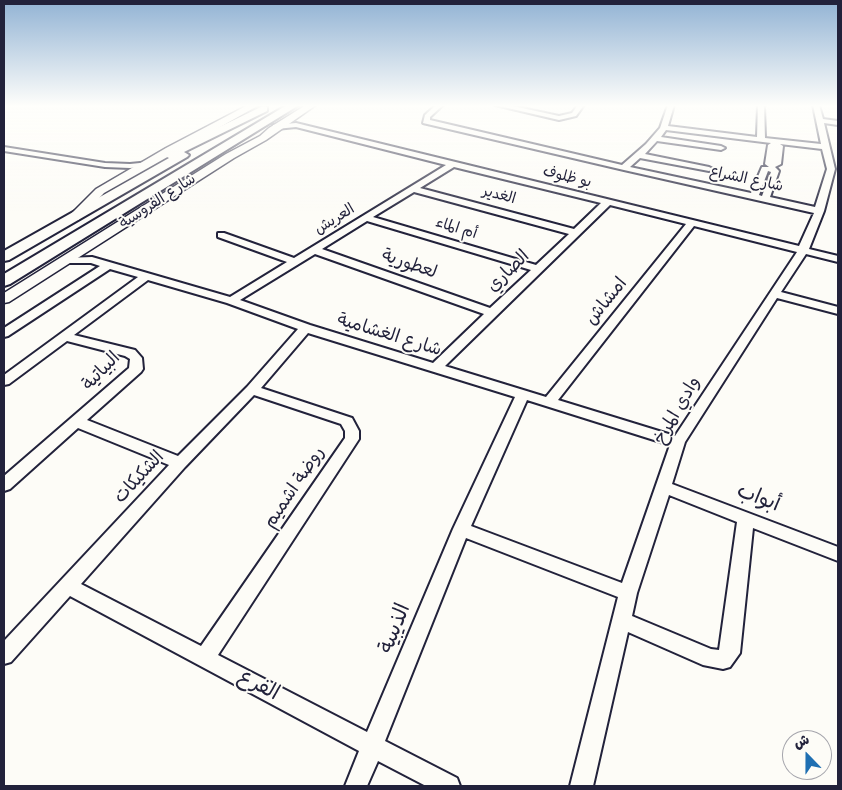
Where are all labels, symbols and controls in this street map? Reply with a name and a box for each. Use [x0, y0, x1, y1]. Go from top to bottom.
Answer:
street label: بو ظلوف [541, 163, 593, 193]
street label: شارع الشراع [707, 163, 785, 197]
street label: شارع الفروسية [116, 171, 200, 233]
street label: الغدير [481, 183, 517, 209]
street label: العريش [312, 201, 358, 239]
street label: أم الماء [433, 214, 479, 244]
street label: لعطورية [378, 245, 440, 285]
street label: الصاري [483, 247, 535, 297]
street label: امشاش [581, 274, 633, 330]
street label: شارع الغشامية [334, 310, 444, 362]
street label: البياتية [78, 348, 126, 396]
street label: وادي المرخ [650, 373, 706, 449]
street label: روضة اشميم [260, 443, 330, 533]
street label: الشكيكات [110, 447, 170, 509]
street label: أبواب [733, 479, 783, 519]
street label: الذيبية [375, 600, 417, 658]
street label: الفرع [233, 665, 283, 707]
north arrow [782, 730, 832, 780]
text: ش [791, 731, 812, 753]

